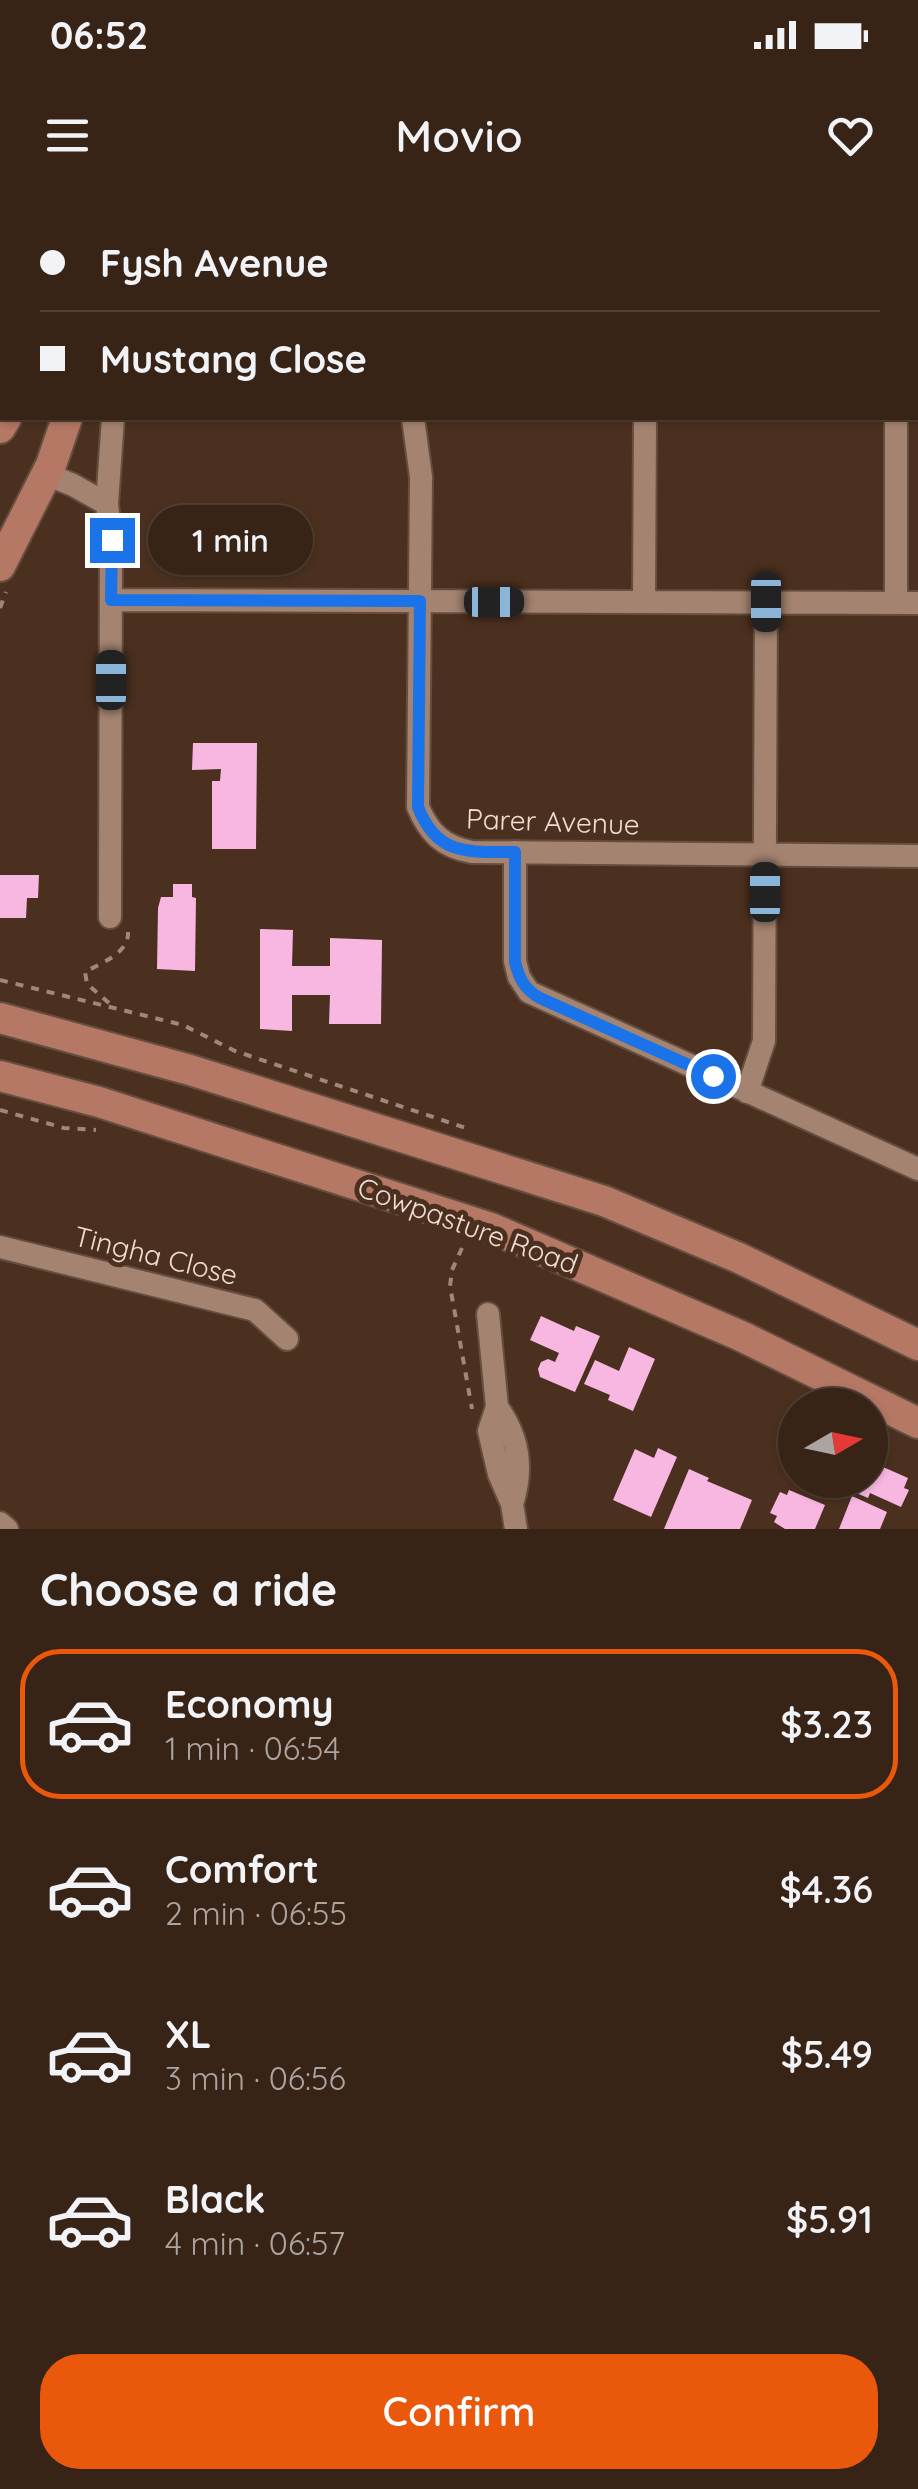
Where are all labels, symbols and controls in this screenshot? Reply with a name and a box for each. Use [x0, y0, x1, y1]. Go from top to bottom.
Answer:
text: 06:52 [50, 11, 148, 59]
text: Movio [395, 107, 523, 163]
icon: menu [40, 108, 95, 163]
icon: heart [823, 108, 878, 163]
text: Fysh Avenue [100, 239, 329, 287]
text: Mustang Close [100, 335, 367, 383]
callout: 1 min [147, 505, 312, 575]
route end [90, 518, 135, 563]
text: 1 min [192, 520, 269, 560]
car [751, 572, 781, 632]
car [464, 587, 524, 617]
car [96, 650, 126, 710]
street label: Parer Avenue [466, 800, 640, 842]
car [750, 862, 780, 922]
route start [691, 1054, 736, 1099]
street label: Cowpasture Road [353, 1169, 583, 1281]
street label: Tingha Close [71, 1218, 241, 1292]
north arrow [778, 1388, 888, 1498]
map controls [778, 1388, 888, 1498]
text: Choose a ride [40, 1561, 337, 1617]
icon: car [45, 1679, 135, 1769]
text: Economy [165, 1680, 334, 1728]
text: $3.23 [780, 1700, 873, 1748]
text: 1 min · 06:54 [165, 1728, 340, 1768]
icon: car [45, 1844, 135, 1934]
text: Comfort [165, 1845, 319, 1893]
text: $4.36 [780, 1865, 873, 1913]
text: 2 min · 06:55 [165, 1893, 347, 1933]
icon: car [45, 2009, 135, 2099]
text: XL [165, 2010, 211, 2058]
text: $5.49 [781, 2030, 873, 2078]
text: 3 min · 06:56 [165, 2058, 346, 2098]
icon: car [45, 2174, 135, 2264]
text: Black [165, 2175, 265, 2223]
text: $5.91 [786, 2195, 873, 2243]
text: 4 min · 06:57 [165, 2223, 345, 2263]
button: Confirm [40, 2354, 878, 2469]

